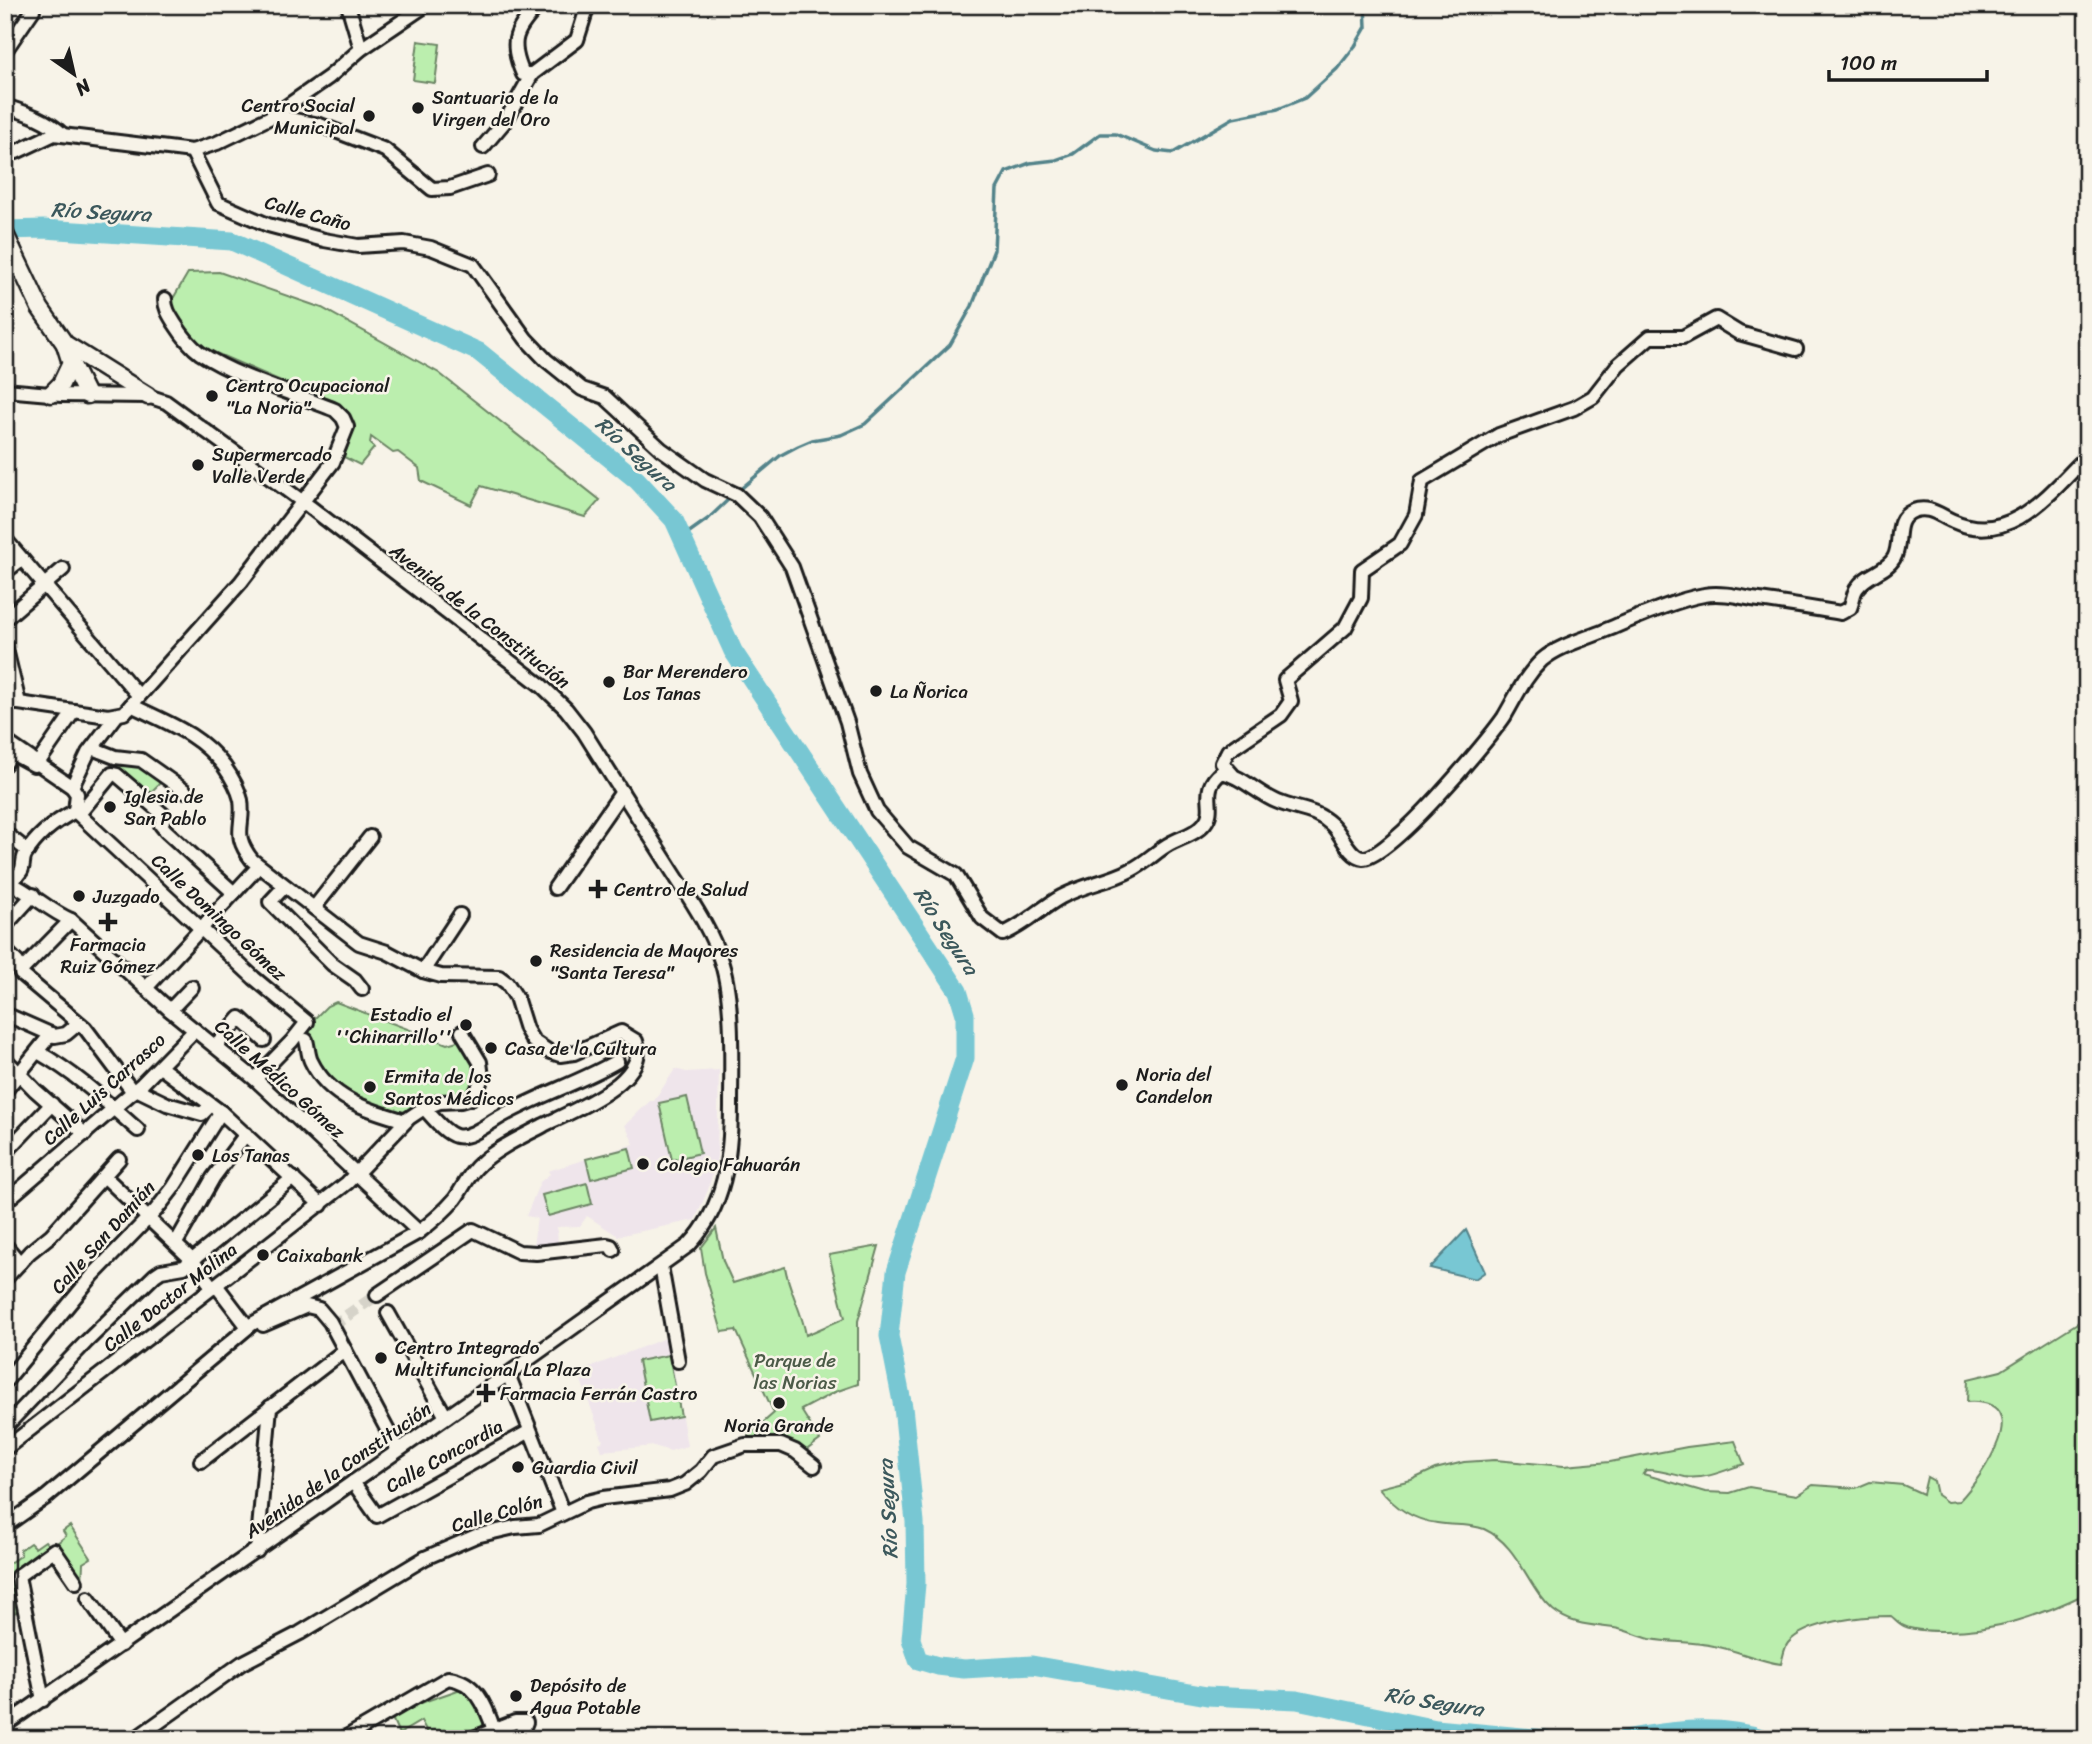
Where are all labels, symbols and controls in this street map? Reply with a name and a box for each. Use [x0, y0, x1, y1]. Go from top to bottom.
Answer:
north arrow [38, 38, 108, 108]
scale bar [1829, 38, 1987, 82]
text: 100 m [1840, 44, 1897, 82]
text: N [68, 70, 99, 106]
place label: Santuario de la Virgen del Oro [432, 81, 559, 136]
place label: Centro Social Municipal [241, 89, 356, 144]
marker: Santuario de la Virgen del Oro [410, 100, 426, 116]
marker: Centro Social Municipal [361, 108, 377, 124]
street label: Calle Caño [261, 186, 355, 240]
water label: Río Segura [50, 190, 153, 234]
place label: Centro Ocupacional "La Noria" [226, 369, 390, 424]
marker: Centro Ocupacional "La Noria" [204, 388, 220, 404]
water label: Río Segura [586, 407, 687, 502]
place label: Supermercado Valle Verde [212, 438, 332, 493]
marker: Supermercado Valle Verde [190, 457, 206, 473]
street label: Avenida de la Constitución [382, 534, 578, 697]
place label: Bar Merendero Los Tanas [623, 655, 748, 710]
marker: Bar Merendero Los Tanas [601, 674, 617, 690]
place label: La Ñorica [890, 675, 969, 708]
marker: La Ñorica [868, 683, 884, 699]
place label: Iglesia de San Pablo [123, 780, 206, 835]
marker: Iglesia de San Pablo [102, 799, 118, 815]
street label: Calle Domingo Gómez [143, 845, 295, 990]
place label: Centro de Salud [614, 873, 750, 906]
marker: Centro de Salud [588, 879, 608, 899]
water label: Río Segura [903, 879, 990, 984]
place label: Juzgado [92, 880, 160, 913]
marker: Juzgado [71, 888, 87, 904]
marker: Farmacia Ruiz Gómez [100, 914, 116, 930]
place label: Farmacia Ruiz Gómez [60, 928, 157, 983]
place label: Residencia de Mayores "Santa Teresa" [550, 934, 738, 989]
marker: Residencia de Mayores "Santa Teresa" [528, 953, 544, 969]
place label: Estadio el ''Chinarrillo'' [335, 998, 453, 1053]
street label: Calle Médico Gómez [207, 1011, 354, 1148]
marker: Estadio el ''Chinarrillo'' [458, 1017, 474, 1033]
street label: Calle Luis Carrasco [35, 1024, 174, 1154]
place label: Casa de la Cultura [505, 1032, 657, 1065]
marker: Casa de la Cultura [483, 1040, 499, 1056]
place label: Noria del Candelon [1136, 1058, 1212, 1113]
place label: Ermita de los Santos Médicos [384, 1060, 514, 1115]
marker: Noria del Candelon [1114, 1077, 1130, 1093]
marker: Ermita de los Santos Médicos [362, 1079, 378, 1095]
place label: Los Tanas [212, 1139, 290, 1172]
marker: Los Tanas [190, 1147, 206, 1163]
place label: Colegio Fahuarán [657, 1148, 800, 1181]
marker: Colegio Fahuarán [635, 1156, 651, 1172]
street label: Calle San Damián [42, 1172, 164, 1302]
street label: Calle Doctor Molina [95, 1233, 245, 1360]
place label: Caixabank [277, 1239, 364, 1272]
marker: Caixabank [255, 1247, 271, 1263]
place label: Centro Integrado Multifuncional La Plaza [395, 1331, 591, 1386]
park label: Parque de las Norias [754, 1344, 837, 1399]
marker: Centro Integrado Multifuncional La Plaza [373, 1350, 389, 1366]
place label: Farmacia Ferrán Castro [500, 1377, 698, 1410]
marker: Farmacia Ferrán Castro [478, 1385, 494, 1401]
street label: Avenida de la Constitución [237, 1393, 438, 1548]
marker: Noria Grande [771, 1395, 787, 1411]
place label: Noria Grande [724, 1409, 834, 1442]
street label: Calle Concordia [379, 1410, 509, 1502]
place label: Guardia Civil [532, 1451, 638, 1484]
water label: Río Segura [866, 1457, 910, 1560]
marker: Guardia Civil [510, 1459, 526, 1475]
street label: Calle Colón [448, 1484, 546, 1542]
place label: Depósito de Agua Potable [529, 1669, 641, 1724]
water label: Río Segura [1382, 1675, 1488, 1729]
marker: Depósito de Agua Potable [508, 1688, 524, 1704]

